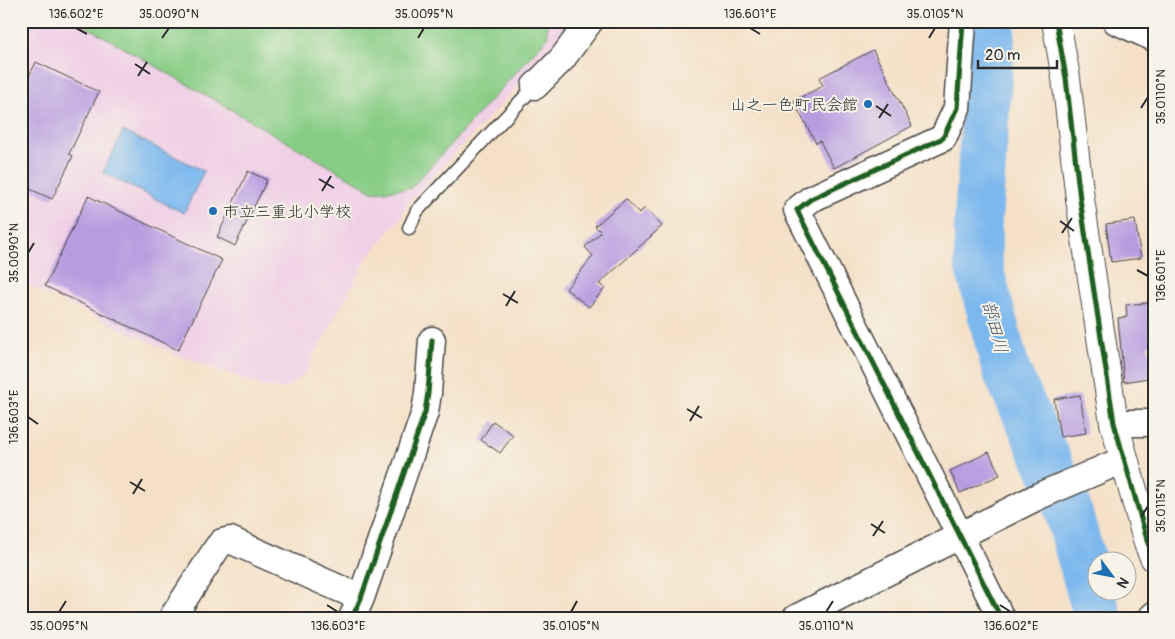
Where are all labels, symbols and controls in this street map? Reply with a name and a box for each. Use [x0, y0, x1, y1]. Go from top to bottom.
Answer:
text: 136.602°E [49, 7, 103, 22]
text: 35.0090°N [139, 7, 199, 22]
text: 35.0095°N [395, 7, 453, 22]
text: 136.601°E [724, 7, 776, 22]
text: 35.0105°N [907, 7, 963, 22]
scale bar [978, 38, 1056, 70]
text: 20 m [985, 46, 1020, 65]
text: 35.0110°N [1154, 70, 1169, 124]
place label: 山之一色町民会館 [730, 95, 858, 115]
marker: 山之一色町民会館 [862, 98, 874, 110]
place label: 市立三重北小学校 [223, 202, 351, 222]
marker: 市立三重北小学校 [207, 205, 219, 217]
text: 35.0090°N [7, 223, 22, 283]
text: 136.601°E [1154, 250, 1169, 302]
water label: 部田川 [976, 298, 1013, 356]
text: 136.603°E [7, 390, 22, 444]
text: 35.0115°N [1154, 479, 1169, 533]
north arrow [1088, 552, 1138, 602]
text: N [1113, 574, 1132, 591]
text: 35.0095°N [30, 619, 88, 634]
text: 136.603°E [311, 619, 365, 634]
text: 35.0105°N [543, 619, 599, 634]
text: 35.0110°N [799, 619, 853, 634]
text: 136.602°E [984, 619, 1038, 634]

